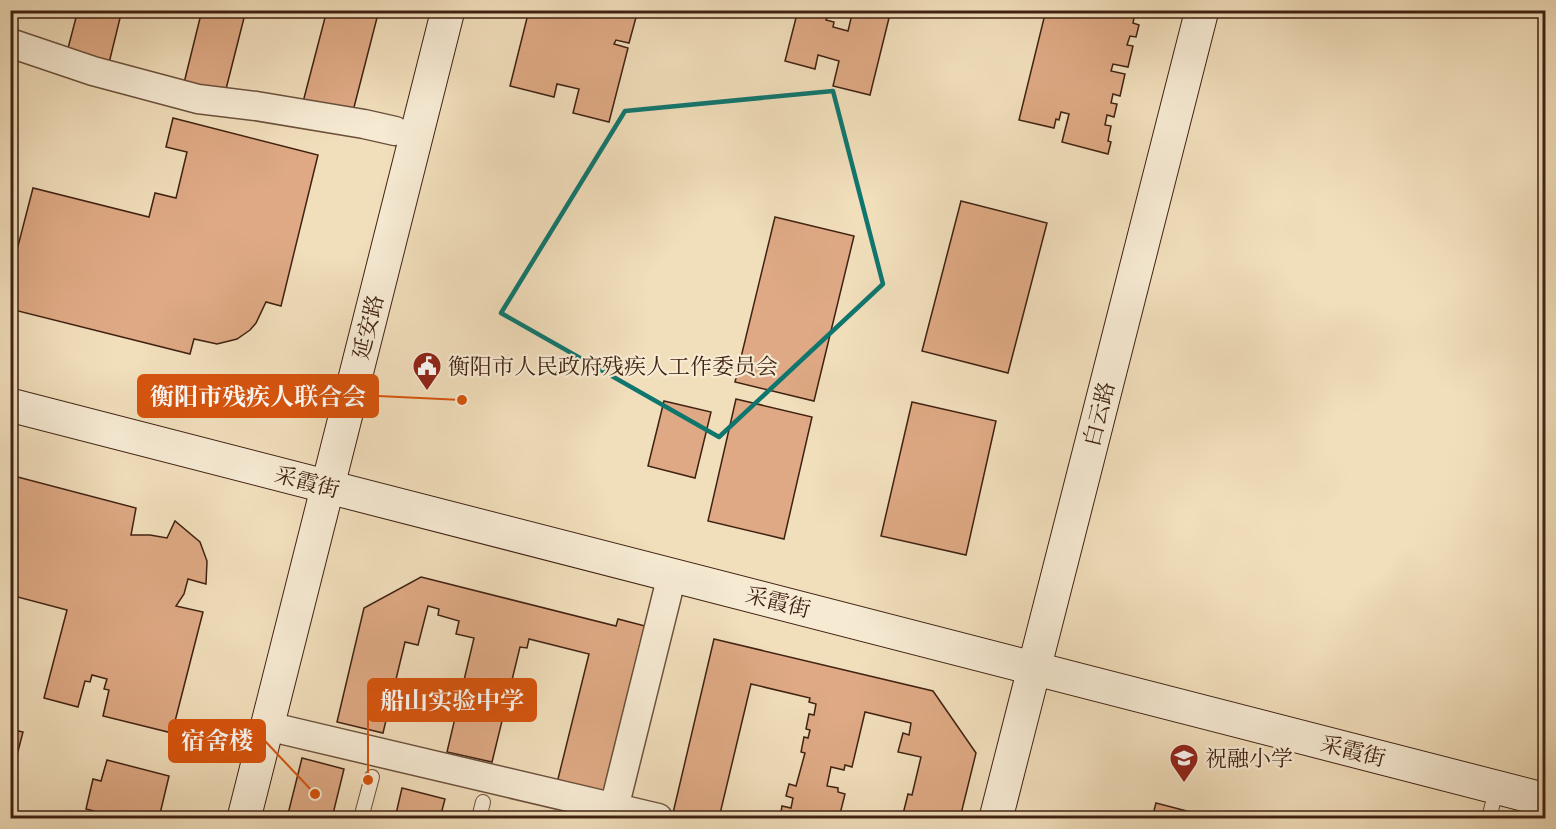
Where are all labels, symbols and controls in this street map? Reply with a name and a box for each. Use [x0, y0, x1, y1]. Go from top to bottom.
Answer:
street label: 延安路 [346, 291, 390, 363]
public building icon: 衡阳市人民政府残疾人工作委员会 [411, 350, 443, 392]
place label: 衡阳市人民政府残疾人工作委员会 [448, 352, 778, 381]
callout: 衡阳市残疾人联合会 [138, 375, 378, 417]
street label: 白云路 [1077, 378, 1121, 450]
text: 衡阳市残疾人联合会 [150, 381, 366, 412]
street label: 采霞街 [271, 459, 343, 505]
street label: 采霞街 [742, 580, 814, 624]
callout: 船山实验中学 [368, 679, 536, 721]
text: 船山实验中学 [380, 685, 524, 716]
callout: 宿舍楼 [169, 720, 265, 762]
text: 宿舍楼 [181, 725, 253, 756]
street label: 采霞街 [1317, 729, 1389, 773]
school or university icon: 祝融小学 [1168, 742, 1200, 784]
place label: 祝融小学 [1205, 744, 1293, 773]

